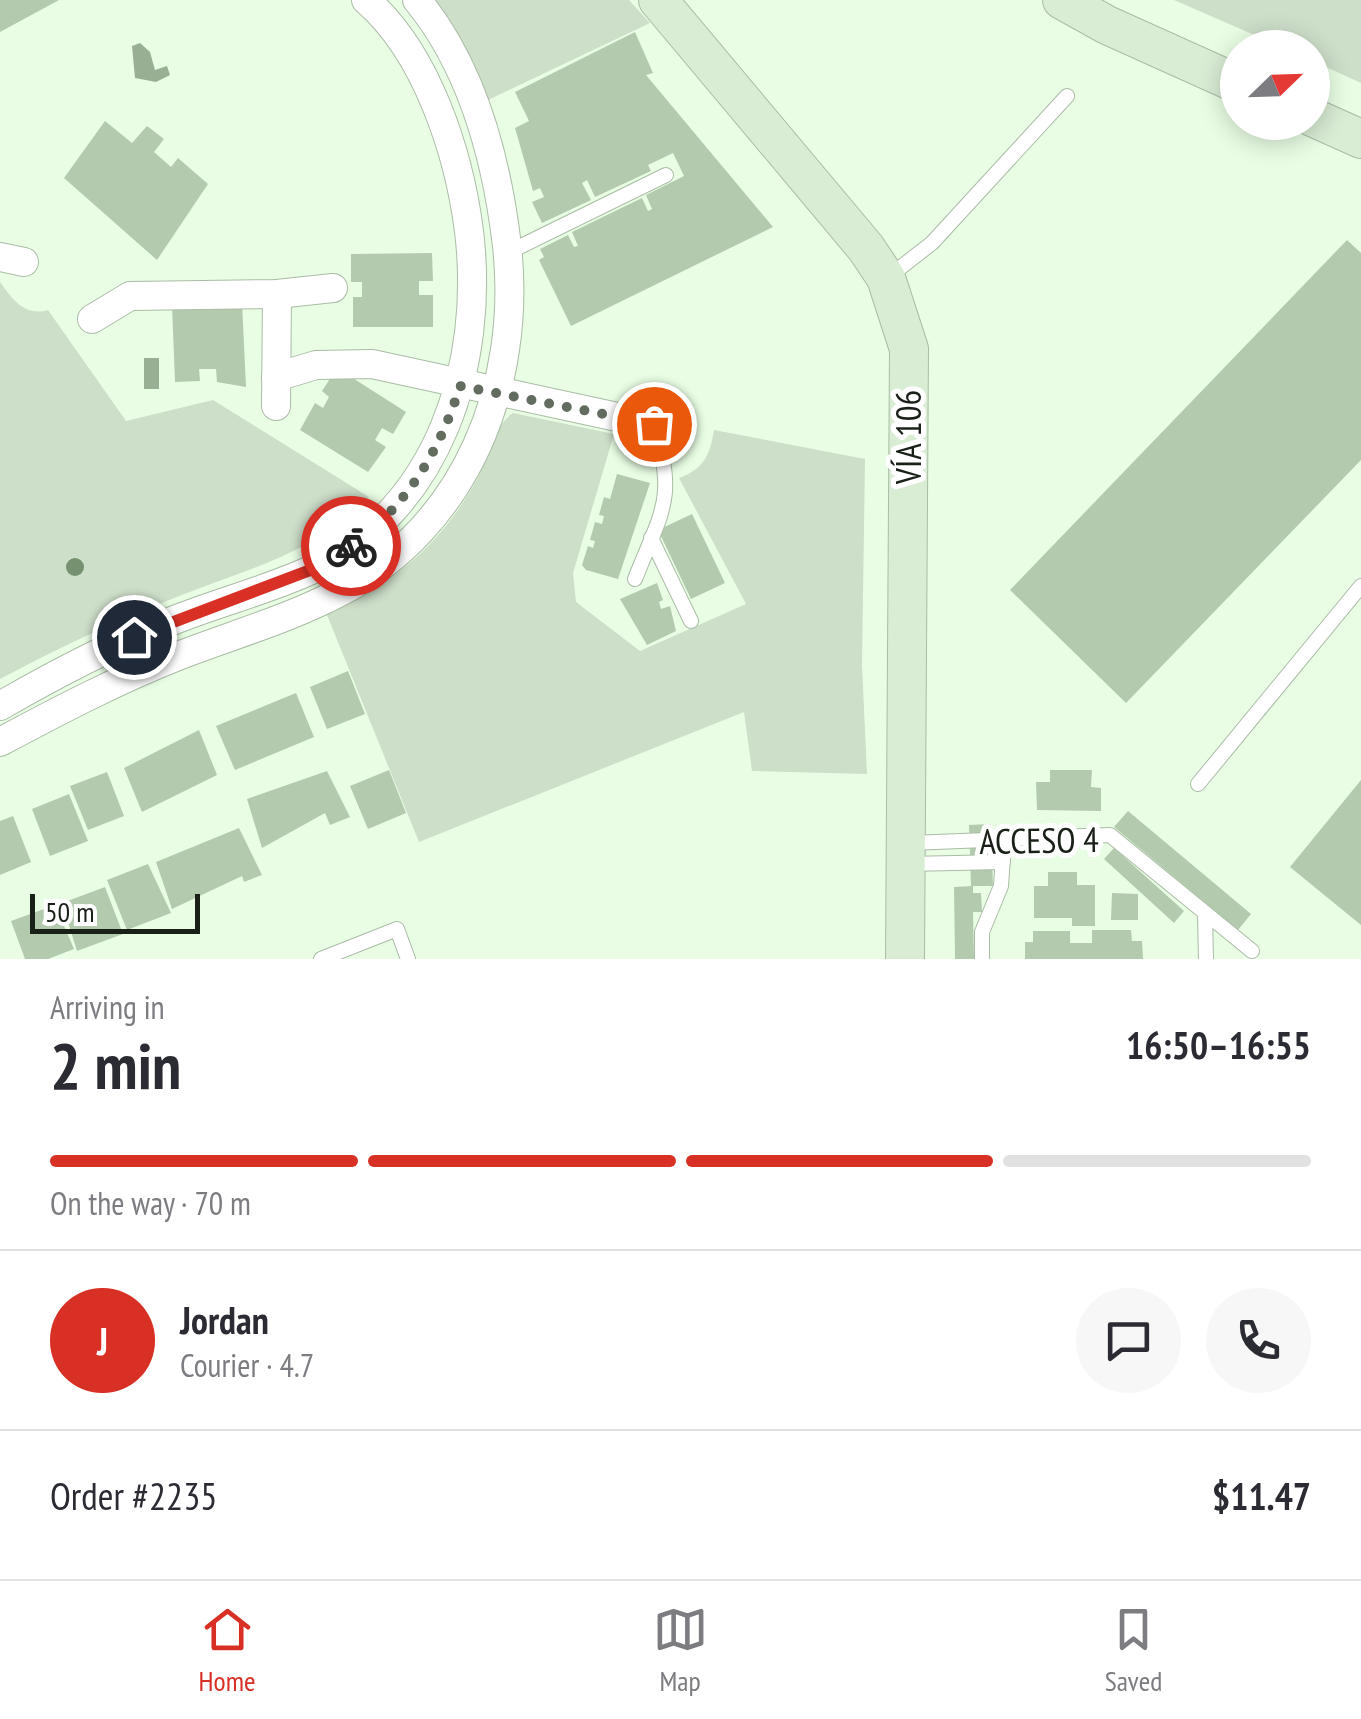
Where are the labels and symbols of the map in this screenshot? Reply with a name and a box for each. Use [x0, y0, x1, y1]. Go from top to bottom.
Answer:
north arrow [1220, 30, 1330, 140]
pin [612, 382, 697, 467]
street label: VÍA 106 [885, 390, 931, 485]
courier [301, 496, 401, 596]
pin [92, 595, 177, 680]
street label: ACCESO 4 [979, 816, 1099, 864]
scale bar [30, 889, 200, 934]

